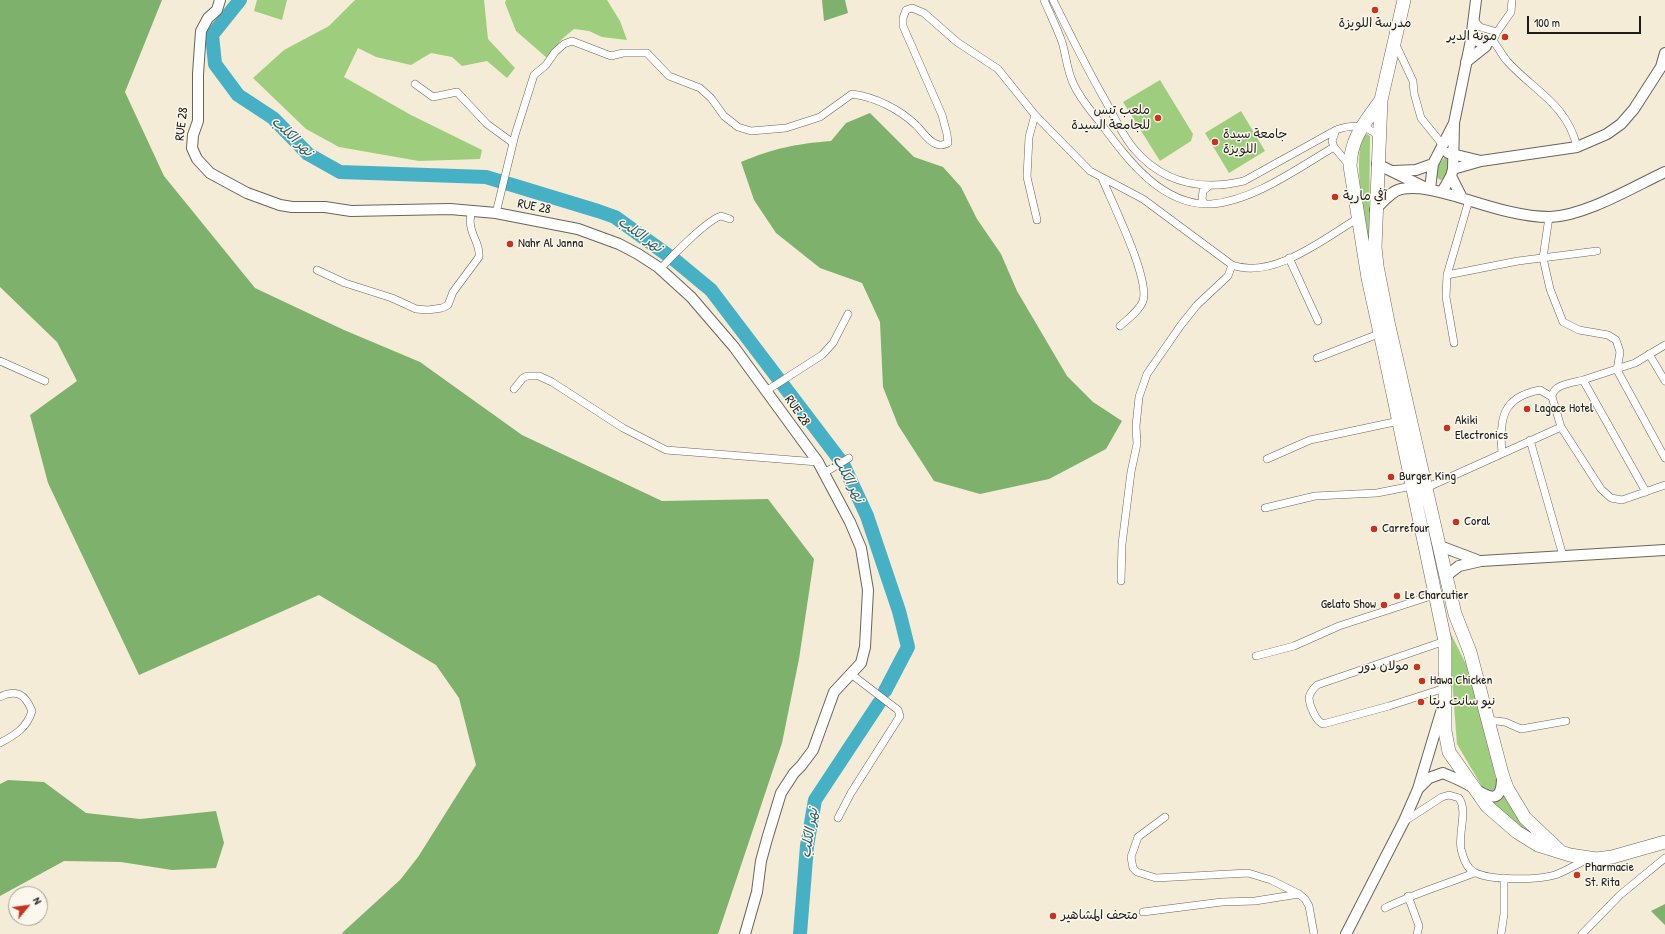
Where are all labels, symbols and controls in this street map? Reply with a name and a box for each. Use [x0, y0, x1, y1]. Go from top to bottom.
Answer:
marker: مدرسة اللويزة [1370, 5, 1380, 15]
scale bar [1529, 8, 1643, 34]
text: 100 m [1534, 14, 1560, 31]
place label: مدرسة اللويزة [1339, 16, 1411, 32]
place label: مونة الدير [1447, 29, 1497, 45]
marker: مونة الدير [1500, 32, 1510, 42]
place label: ملعب تنس للجامعة السيدة [1071, 103, 1150, 134]
street label: RUE 28 [172, 106, 192, 142]
marker: ملعب تنس للجامعة السيدة [1153, 113, 1163, 123]
water label: نهر الكلب [268, 114, 316, 160]
place label: جامعة سيدة اللويزة [1223, 127, 1287, 158]
marker: جامعة سيدة اللويزة [1210, 137, 1220, 147]
place label: آفي مارية [1343, 189, 1387, 205]
marker: آفي مارية [1330, 192, 1340, 202]
street label: RUE 28 [516, 196, 552, 218]
water label: نهر الكلب [614, 214, 666, 256]
place label: Nahr Al Janna [518, 236, 583, 252]
marker: Nahr Al Janna [505, 239, 515, 249]
street label: RUE 28 [781, 393, 813, 429]
place label: Lagace Hotel [1535, 401, 1593, 417]
marker: Lagace Hotel [1522, 404, 1532, 414]
place label: Akiki Electronics [1455, 413, 1508, 444]
marker: Akiki Electronics [1442, 423, 1452, 433]
water label: نهر الكلب [829, 453, 867, 505]
place label: Burger King [1399, 469, 1456, 485]
marker: Burger King [1386, 472, 1396, 482]
place label: Coral [1464, 514, 1490, 530]
marker: Coral [1451, 517, 1461, 527]
place label: Carrefour [1382, 521, 1430, 537]
marker: Carrefour [1369, 524, 1379, 534]
place label: Le Charcutier [1405, 588, 1468, 604]
marker: Le Charcutier [1392, 591, 1402, 601]
place label: Gelato Show [1321, 597, 1376, 613]
marker: Gelato Show [1379, 600, 1389, 610]
place label: مولان دور [1359, 659, 1409, 675]
marker: مولان دور [1412, 662, 1422, 672]
place label: Hawa Chicken [1430, 673, 1492, 689]
marker: Hawa Chicken [1417, 676, 1427, 686]
place label: نيو سانت ريتا [1429, 694, 1495, 710]
marker: نيو سانت ريتا [1416, 697, 1426, 707]
water label: نهر الكلب [798, 807, 822, 859]
place label: Pharmacie St. Rita [1585, 860, 1634, 891]
marker: Pharmacie St. Rita [1572, 870, 1582, 880]
north arrow [8, 886, 48, 926]
text: N [30, 895, 45, 907]
place label: متحف المشاهير [1061, 908, 1138, 924]
marker: متحف المشاهير [1048, 911, 1058, 921]

